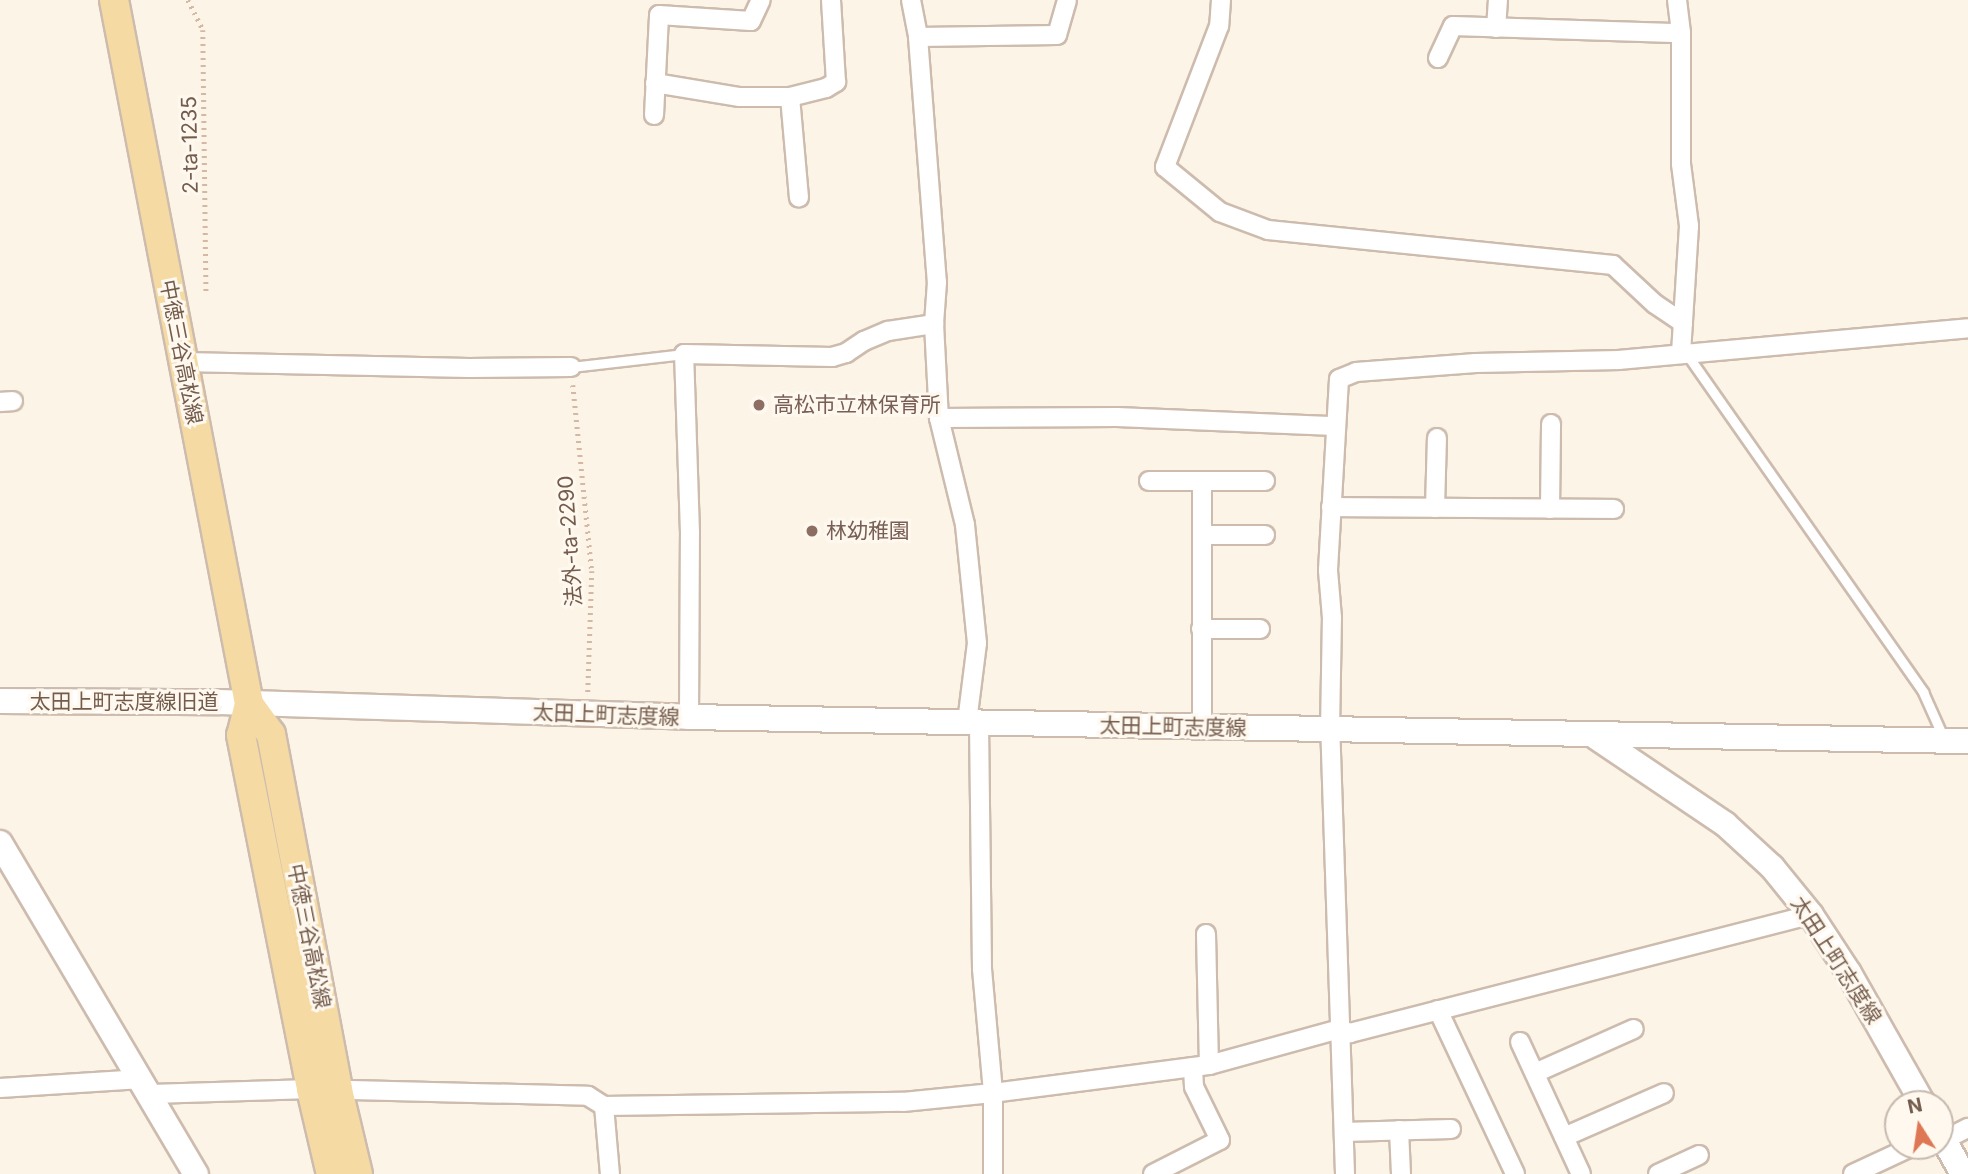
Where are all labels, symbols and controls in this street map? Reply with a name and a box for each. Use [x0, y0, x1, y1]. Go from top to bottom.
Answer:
street label: 2-ta-1235 [177, 96, 203, 194]
street label: 中徳三谷高松線 [155, 277, 207, 427]
place label: 高松市立林保育所 [773, 392, 941, 418]
marker: 高松市立林保育所 [751, 397, 767, 413]
street label: 法外-ta-2290 [553, 475, 587, 607]
place label: 林幼稚園 [826, 518, 910, 544]
marker: 林幼稚園 [804, 523, 820, 539]
street label: 太田上町志度線旧道 [30, 689, 218, 715]
street label: 太田上町志度線 [532, 700, 680, 730]
street label: 太田上町志度線 [1099, 713, 1247, 741]
street label: 中徳三谷高松線 [283, 861, 335, 1011]
street label: 太田上町志度線 [1785, 891, 1887, 1029]
north arrow [1884, 1090, 1954, 1160]
text: N [1905, 1093, 1924, 1119]

